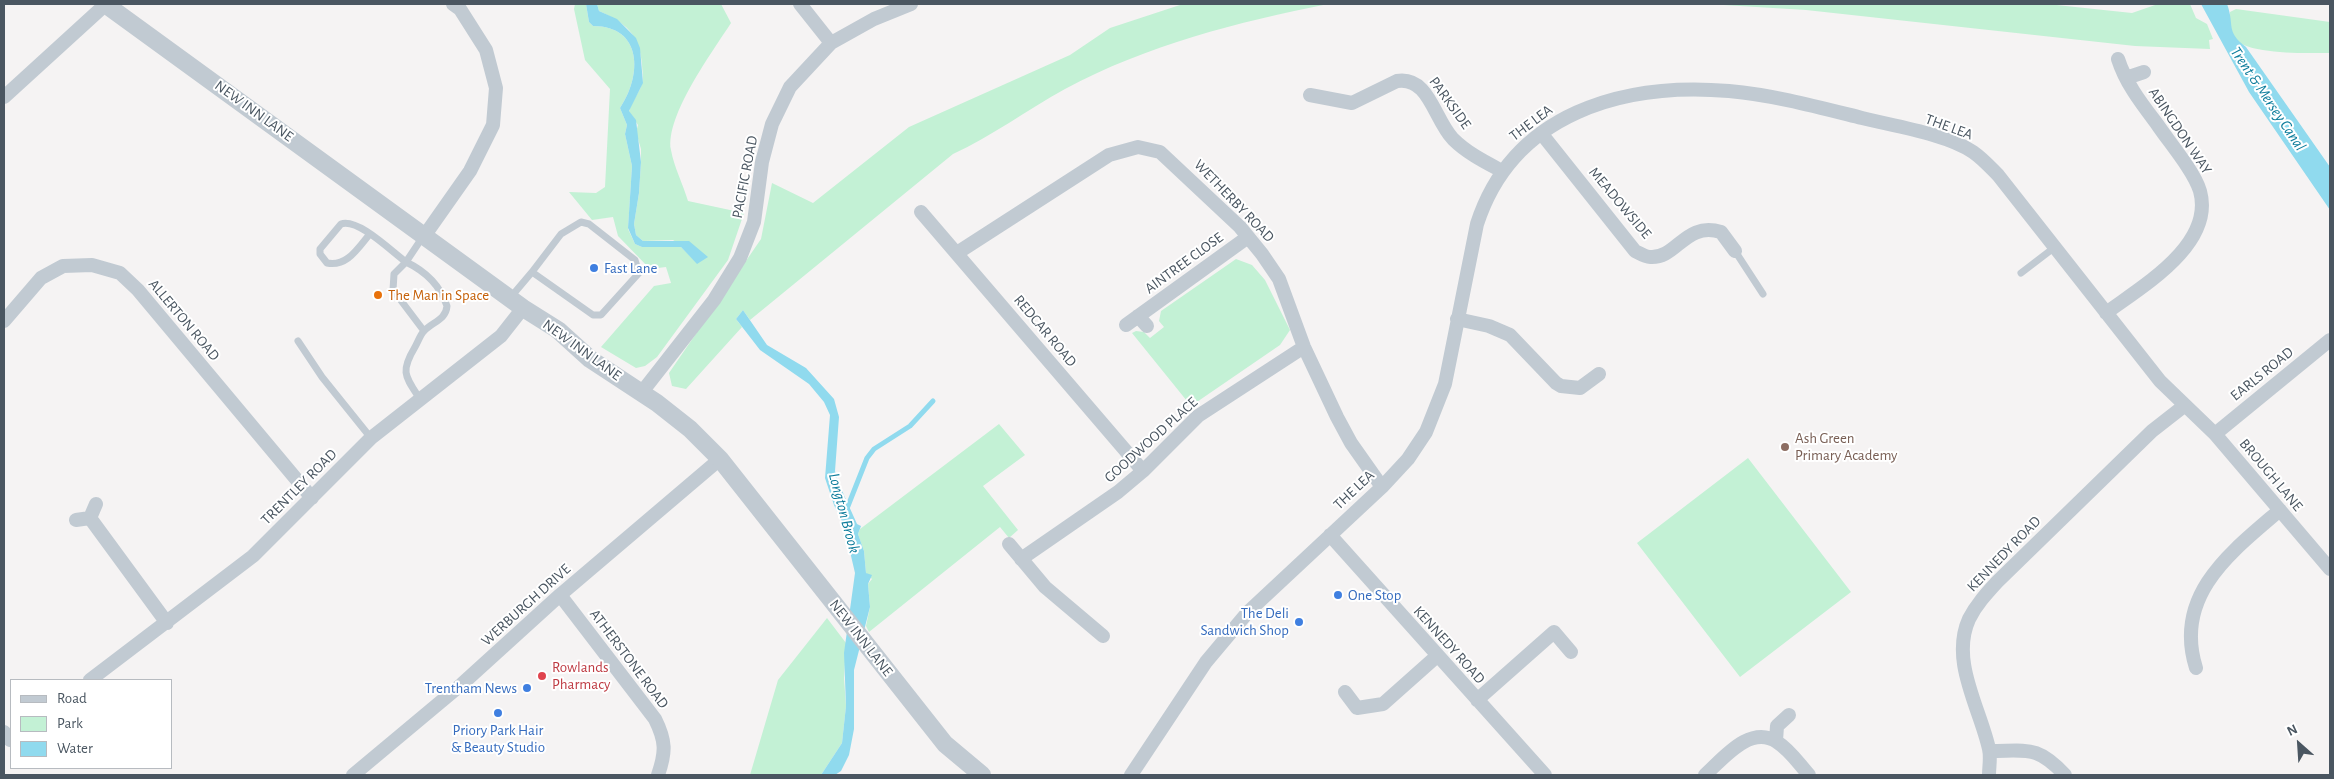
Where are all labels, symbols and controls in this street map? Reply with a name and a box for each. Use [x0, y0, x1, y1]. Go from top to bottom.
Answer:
water label: Trent & Mersey Canal [2226, 43, 2310, 155]
street label: PARKSIDE [1425, 73, 1475, 133]
street label: NEW INN LANE [211, 76, 297, 146]
street label: ABINGDON WAY [2144, 84, 2216, 178]
street label: THE LEA [1506, 101, 1556, 145]
street label: THE LEA [1923, 110, 1975, 144]
street label: PACIFIC ROAD [728, 134, 762, 220]
street label: WETHERBY ROAD [1190, 156, 1278, 246]
street label: MEADOWSIDE [1585, 164, 1655, 242]
street label: AINTREE CLOSE [1141, 228, 1227, 298]
place label: Fast Lane [604, 259, 657, 277]
marker: Fast Lane [588, 262, 600, 274]
street label: ALLERTON ROAD [145, 276, 223, 364]
place label: The Man in Space [388, 286, 489, 304]
marker: The Man in Space [372, 289, 384, 301]
street label: REDCAR ROAD [1010, 291, 1080, 371]
street label: NEW INN LANE [539, 315, 625, 385]
street label: EARLS ROAD [2227, 343, 2297, 405]
street label: GOODWOOD PLACE [1101, 393, 1201, 487]
place label: Ash Green Primary Academy [1795, 429, 1897, 464]
street label: BROUGH LANE [2235, 435, 2307, 515]
marker: Ash Green Primary Academy [1779, 441, 1791, 453]
street label: TRENTLEY ROAD [257, 445, 341, 529]
street label: THE LEA [1330, 467, 1378, 513]
water label: Longton Brook [824, 471, 864, 555]
street label: KENNEDY ROAD [1963, 512, 2045, 596]
street label: WERBURGH DRIVE [478, 560, 574, 650]
place label: One Stop [1348, 586, 1401, 604]
marker: One Stop [1332, 589, 1344, 601]
street label: NEW INN LANE [825, 596, 897, 680]
street label: KENNEDY ROAD [1409, 602, 1489, 688]
place label: The Deli Sandwich Shop [1200, 604, 1289, 639]
street label: ATHERSTONE ROAD [586, 606, 672, 712]
marker: The Deli Sandwich Shop [1293, 616, 1305, 628]
place label: Rowlands Pharmacy [552, 658, 610, 693]
marker: Rowlands Pharmacy [536, 670, 548, 682]
legend [10, 679, 172, 769]
place label: Trentham News [425, 679, 517, 697]
marker: Trentham News [521, 682, 533, 694]
text: Road [57, 691, 87, 706]
marker: Priory Park Hair & Beauty Studio [492, 707, 504, 719]
text: Park [57, 716, 83, 731]
north arrow [2274, 719, 2324, 769]
place label: Priory Park Hair & Beauty Studio [451, 721, 545, 756]
text: N [2285, 722, 2300, 739]
text: Water [57, 741, 93, 756]

